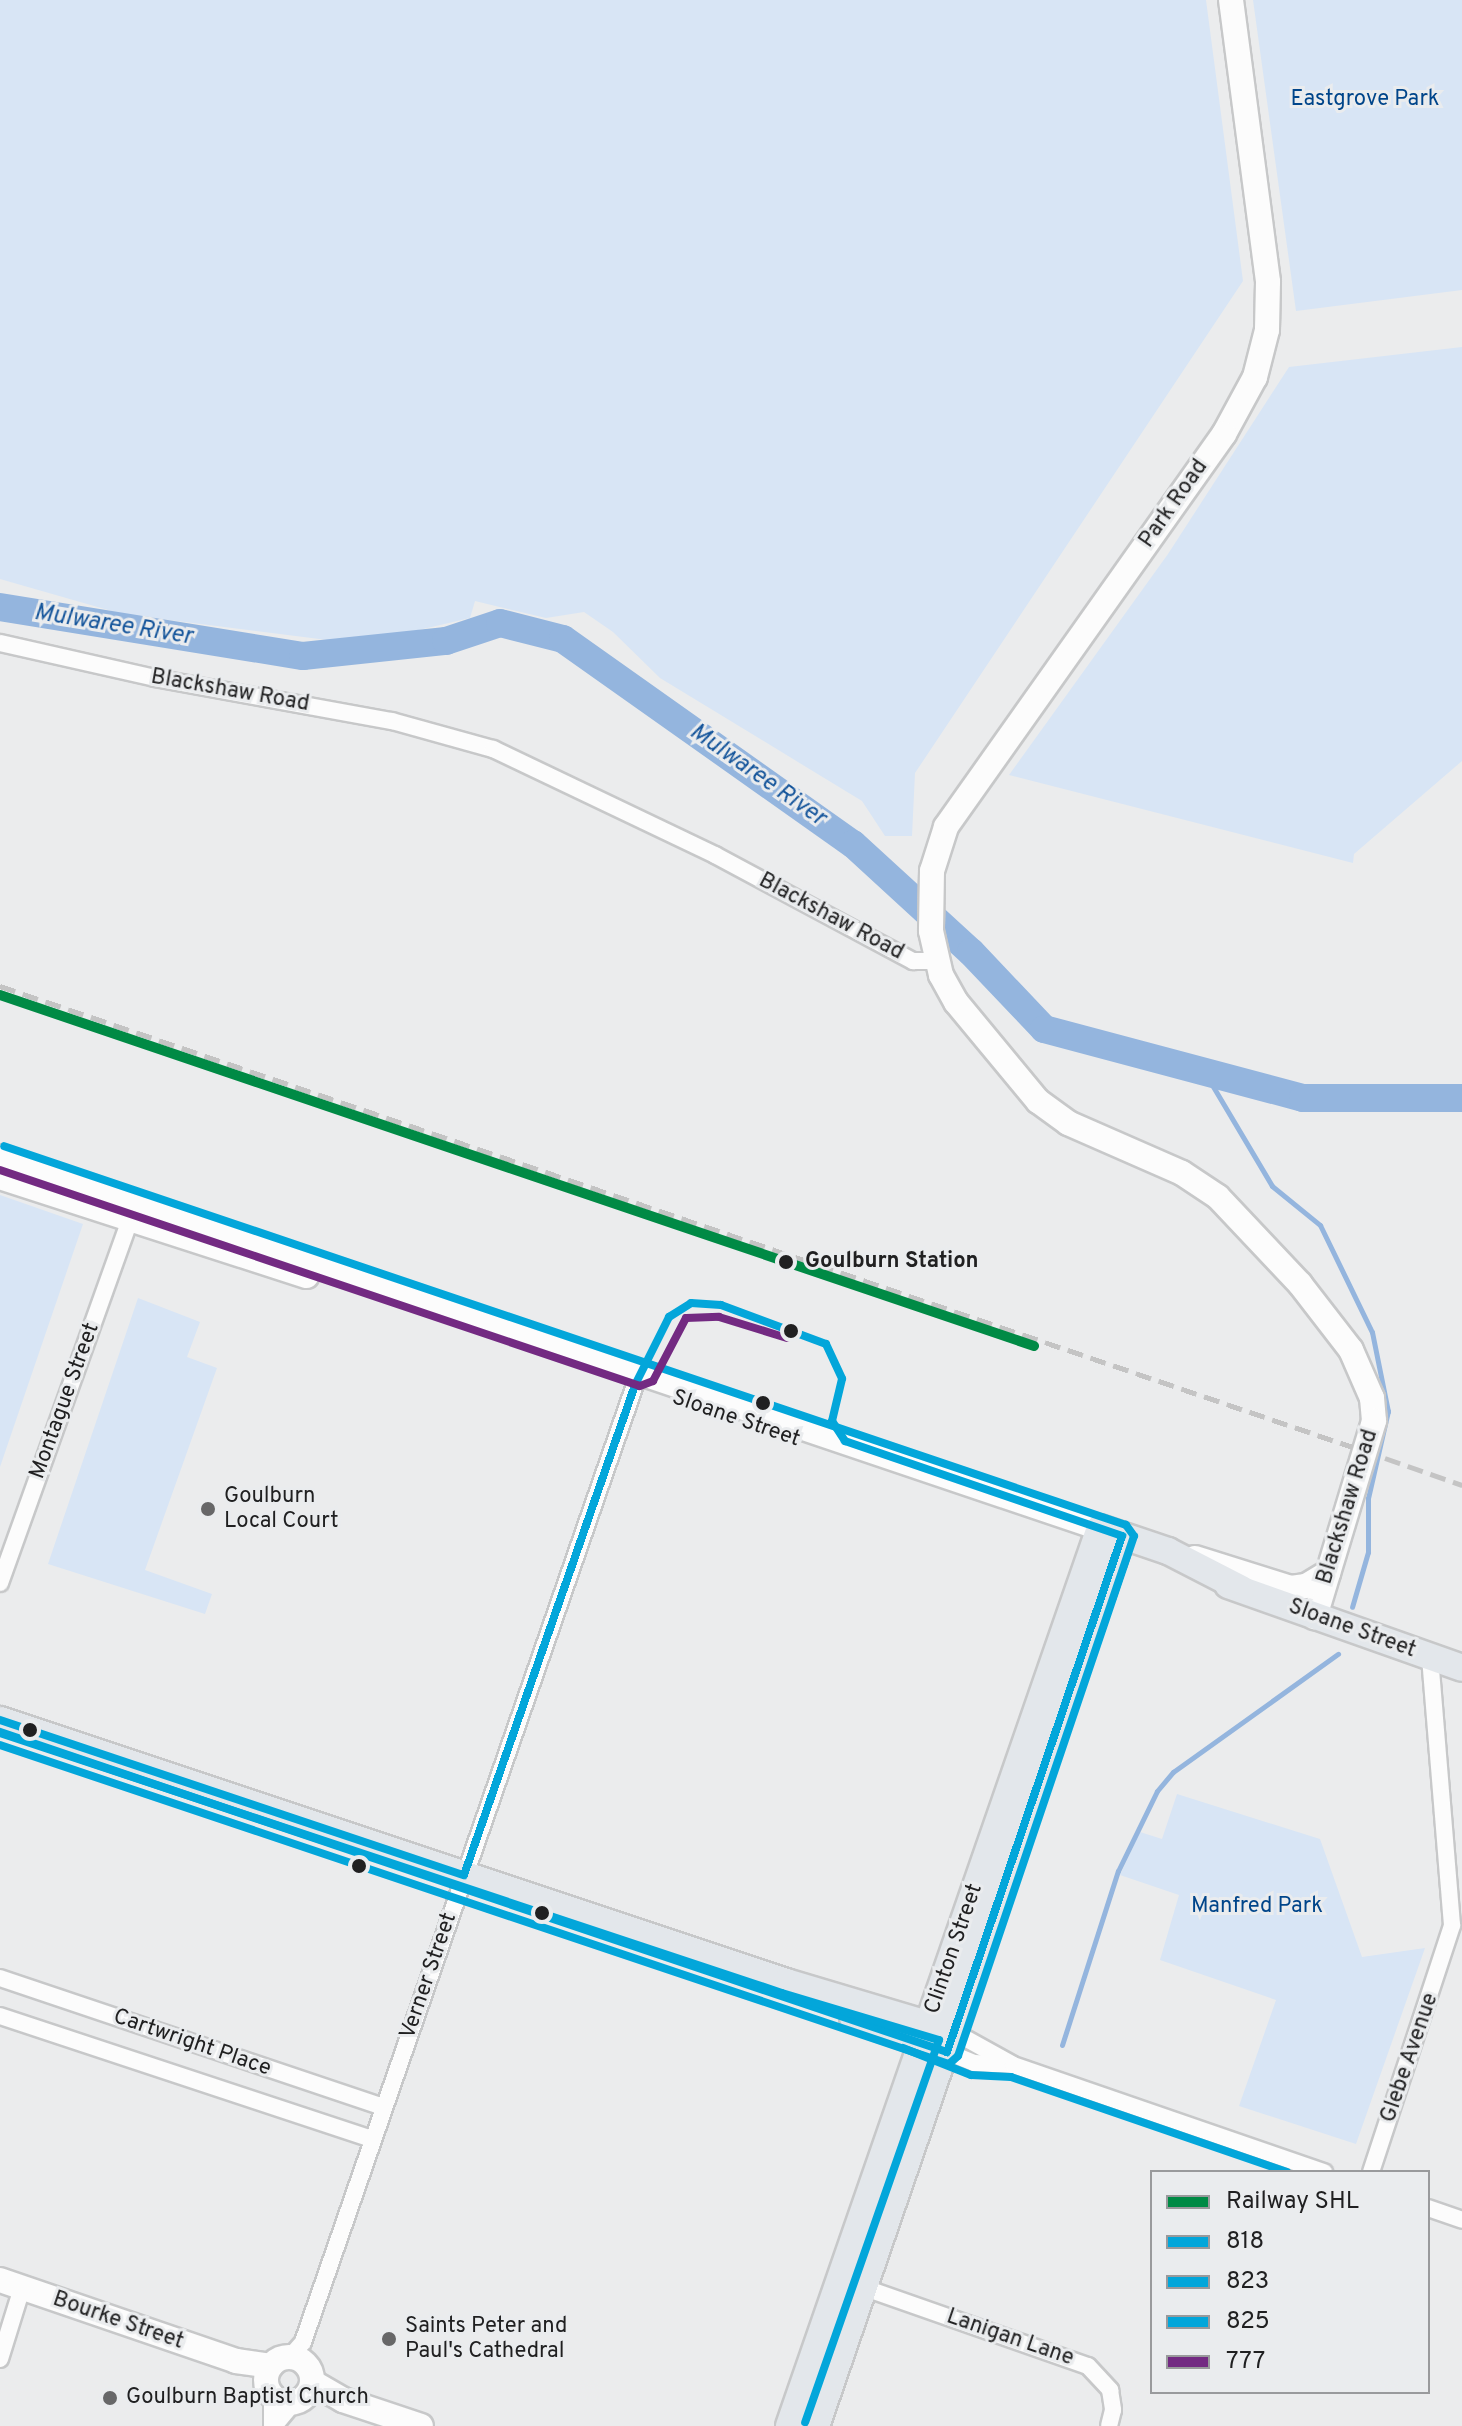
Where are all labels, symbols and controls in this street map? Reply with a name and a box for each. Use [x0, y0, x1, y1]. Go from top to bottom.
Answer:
park label: Eastgrove Park [1290, 87, 1440, 113]
street label: Park Road [1134, 455, 1214, 553]
water label: Mulwaree River [32, 599, 194, 653]
street label: Blackshaw Road [149, 664, 311, 718]
water label: Mulwaree River [683, 718, 831, 834]
street label: Blackshaw Road [754, 868, 908, 966]
place label: Goulburn Station [805, 1249, 978, 1275]
marker: Goulburn Station [774, 1250, 798, 1274]
street label: Montague Street [25, 1319, 105, 1483]
unlabelled marker [783, 1323, 799, 1339]
street label: Sloane Street [669, 1385, 803, 1453]
unlabelled marker [755, 1395, 771, 1411]
street label: Blackshaw Road [1312, 1426, 1384, 1588]
place label: Goulburn Local Court [224, 1483, 339, 1534]
marker: Goulburn Local Court [199, 1500, 217, 1518]
street label: Sloane Street [1285, 1594, 1419, 1664]
unlabelled marker [22, 1722, 38, 1738]
unlabelled marker [351, 1858, 367, 1874]
street label: Clinton Street [919, 1880, 989, 2018]
park label: Manfred Park [1191, 1894, 1323, 1920]
unlabelled marker [534, 1905, 550, 1921]
street label: Verner Street [395, 1909, 463, 2043]
street label: Glebe Avenue [1375, 1989, 1445, 2127]
street label: Cartwright Place [110, 2004, 274, 2082]
legend [1150, 2170, 1430, 2394]
text: Railway SHL [1226, 2187, 1359, 2217]
text: 818 [1226, 2227, 1264, 2257]
text: 823 [1226, 2267, 1269, 2297]
street label: Bourke Street [49, 2286, 187, 2356]
street label: Lanigan Lane [943, 2304, 1077, 2372]
text: 825 [1226, 2307, 1270, 2337]
place label: Saints Peter and Paul's Cathedral [405, 2313, 567, 2364]
marker: Saints Peter and Paul's Cathedral [380, 2330, 398, 2348]
text: 777 [1226, 2347, 1265, 2377]
place label: Goulburn Baptist Church [126, 2385, 369, 2411]
marker: Goulburn Baptist Church [101, 2389, 119, 2407]

